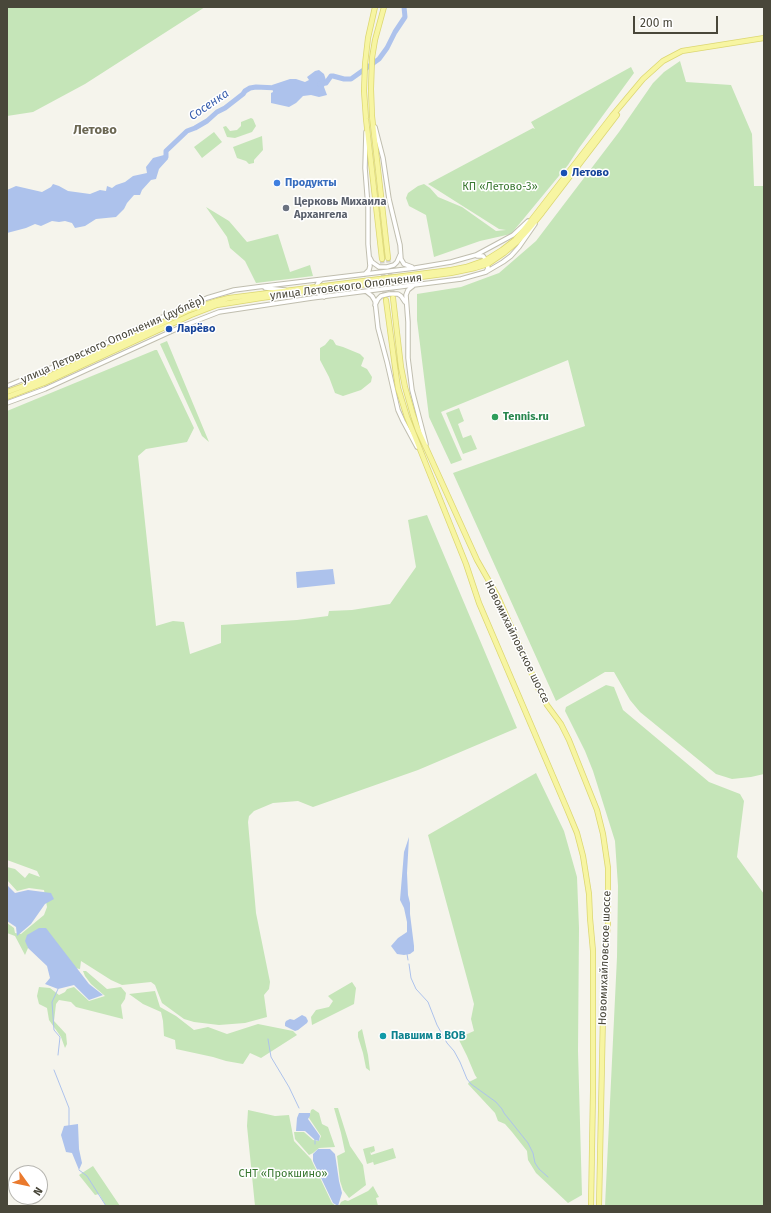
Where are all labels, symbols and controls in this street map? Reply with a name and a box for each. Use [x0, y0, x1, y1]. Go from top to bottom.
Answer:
scale bar [635, 8, 720, 34]
text: 200 m [640, 16, 673, 30]
water label: Сосенка [186, 86, 232, 124]
district label: Летово [73, 122, 117, 138]
place label: Летово [572, 166, 609, 180]
marker: Летово [559, 168, 569, 178]
place label: Продукты [285, 176, 337, 190]
marker: Продукты [272, 178, 282, 188]
park label: КП «Летово-3» [462, 180, 538, 194]
place label: Церковь Михаила Архангела [294, 195, 386, 221]
marker: Церковь Михаила Архангела [281, 203, 291, 213]
street label: улица Летовского Ополчения [269, 271, 423, 303]
street label: улица Летовского Ополчения (дублёр) [19, 293, 207, 387]
place label: Ларёво [177, 322, 215, 336]
marker: Ларёво [164, 324, 174, 334]
place label: Tennis.ru [503, 410, 549, 424]
marker: Tennis.ru [490, 412, 500, 422]
street label: Новомихайловское шоссе [482, 579, 552, 705]
street label: Новомихайловское шоссе [596, 891, 614, 1025]
place label: Павшим в ВОВ [391, 1029, 465, 1043]
marker: Павшим в ВОВ [378, 1031, 388, 1041]
north arrow [8, 1165, 48, 1205]
park label: СНТ «Прокшино» [239, 1167, 327, 1181]
text: N [30, 1185, 45, 1198]

